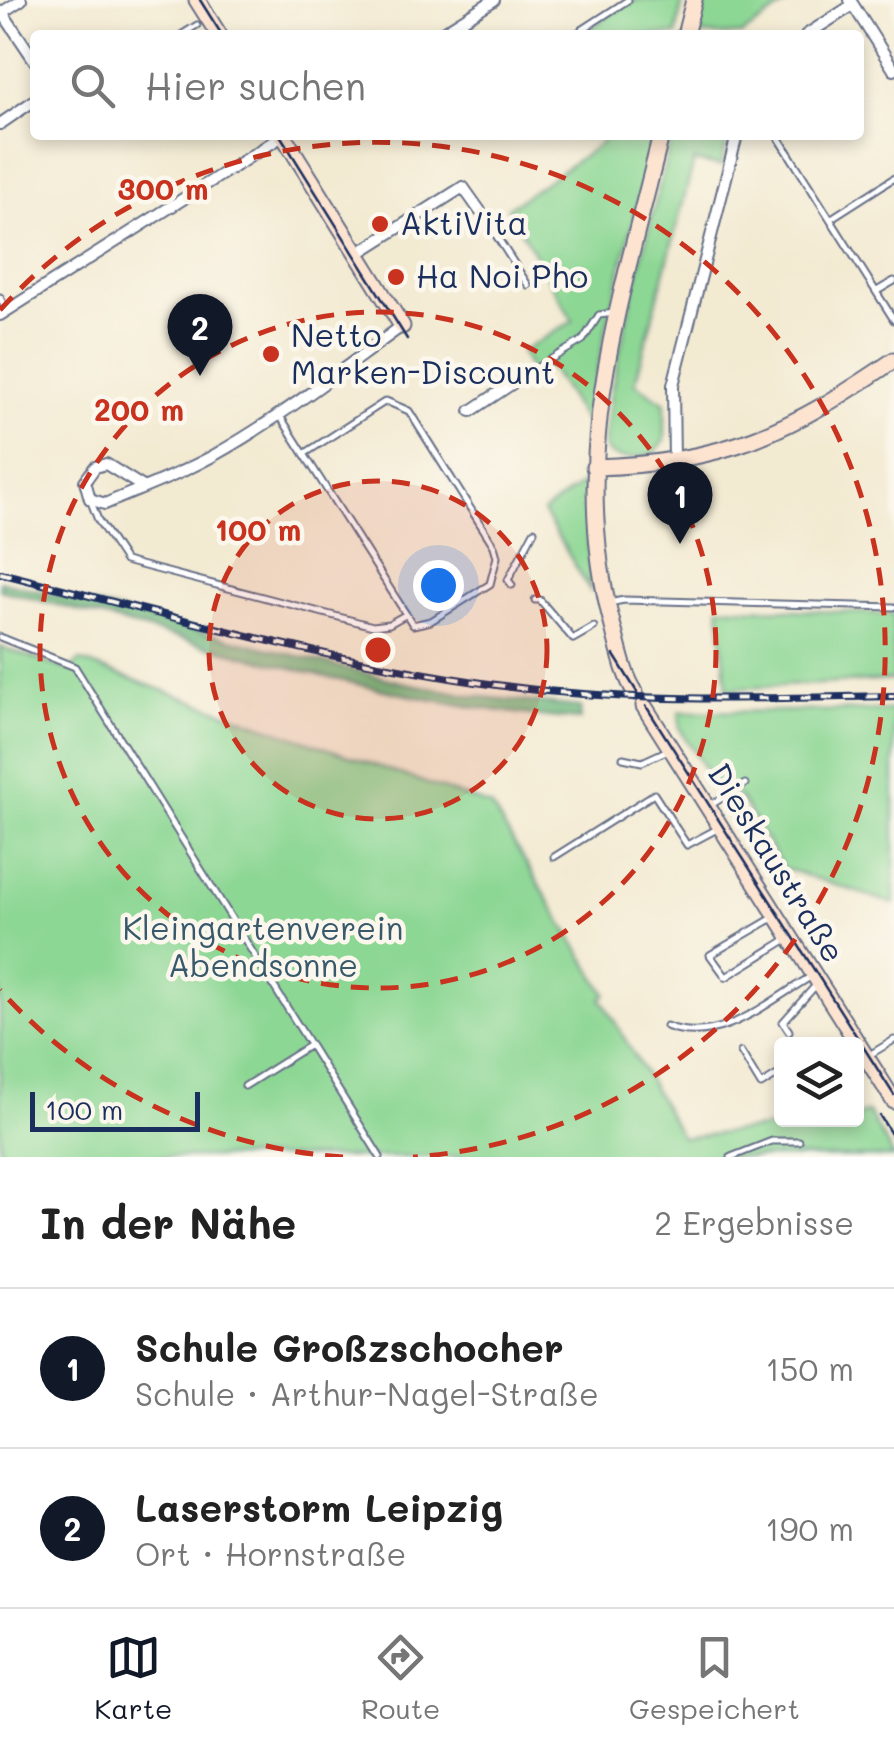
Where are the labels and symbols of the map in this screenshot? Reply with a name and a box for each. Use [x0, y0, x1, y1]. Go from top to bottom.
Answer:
text: 300 m [117, 168, 209, 208]
place label: AktiVita [400, 201, 527, 243]
marker: AktiVita [369, 213, 391, 235]
place label: Ha Noi Pho [416, 254, 588, 296]
marker: Ha Noi Pho [385, 266, 407, 288]
pin: 2 [168, 294, 232, 376]
place label: Netto Marken-Discount [291, 313, 555, 392]
marker: Netto Marken-Discount [260, 343, 282, 365]
text: 200 m [94, 389, 184, 429]
pin: 1 [648, 462, 712, 544]
text: 100 m [215, 509, 301, 549]
your location [413, 560, 464, 611]
centre of rings [360, 632, 396, 668]
street label: Dieskaustraße [700, 754, 856, 969]
park label: Kleingartenverein Abendsonne [122, 906, 404, 985]
scale bar [30, 1087, 200, 1132]

